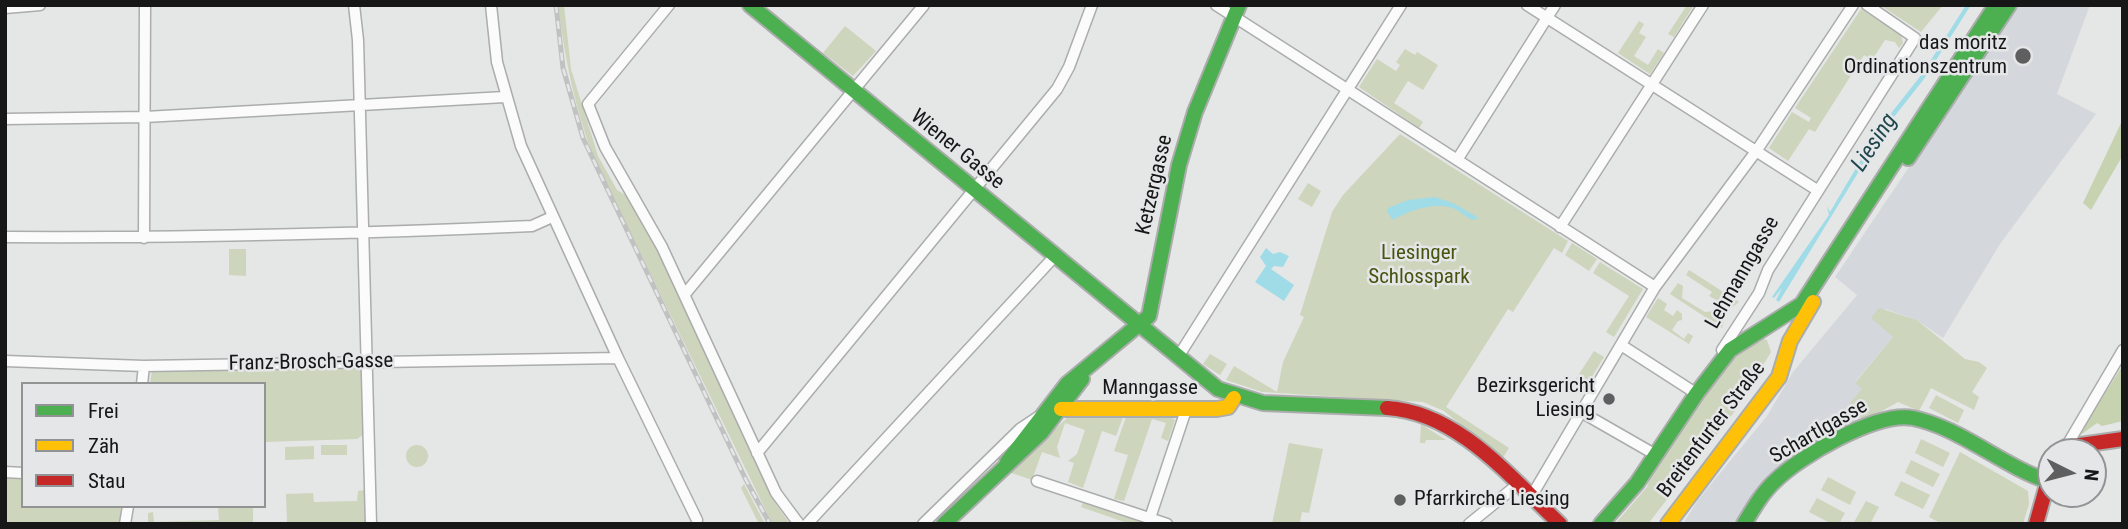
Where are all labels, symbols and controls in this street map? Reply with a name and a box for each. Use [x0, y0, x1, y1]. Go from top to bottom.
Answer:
place label: das moritz Ordinationszentrum [1844, 31, 2007, 81]
marker: das moritz Ordinationszentrum [2013, 46, 2033, 66]
street label: Wiener Gasse [905, 105, 1009, 195]
water label: Liesing [1846, 109, 1904, 177]
street label: Ketzergasse [1131, 133, 1179, 237]
street label: Lehmanngasse [1701, 212, 1785, 334]
park label: Liesinger Schlosspark [1368, 241, 1470, 291]
street label: Franz-Brosch-Gasse [228, 349, 394, 377]
street label: Breitenfurter Straße [1653, 357, 1771, 503]
place label: Bezirksgericht Liesing [1477, 374, 1595, 424]
street label: Manngasse [1102, 376, 1198, 402]
legend [21, 382, 266, 508]
marker: Bezirksgericht Liesing [1601, 391, 1617, 407]
street label: Schartlgasse [1766, 394, 1872, 470]
text: Frei [88, 399, 119, 423]
text: Zäh [88, 434, 119, 458]
north arrow [2037, 438, 2107, 508]
text: N [2079, 468, 2103, 482]
text: Stau [88, 469, 125, 493]
place label: Pfarrkirche Liesing [1414, 487, 1570, 513]
marker: Pfarrkirche Liesing [1392, 492, 1408, 508]

